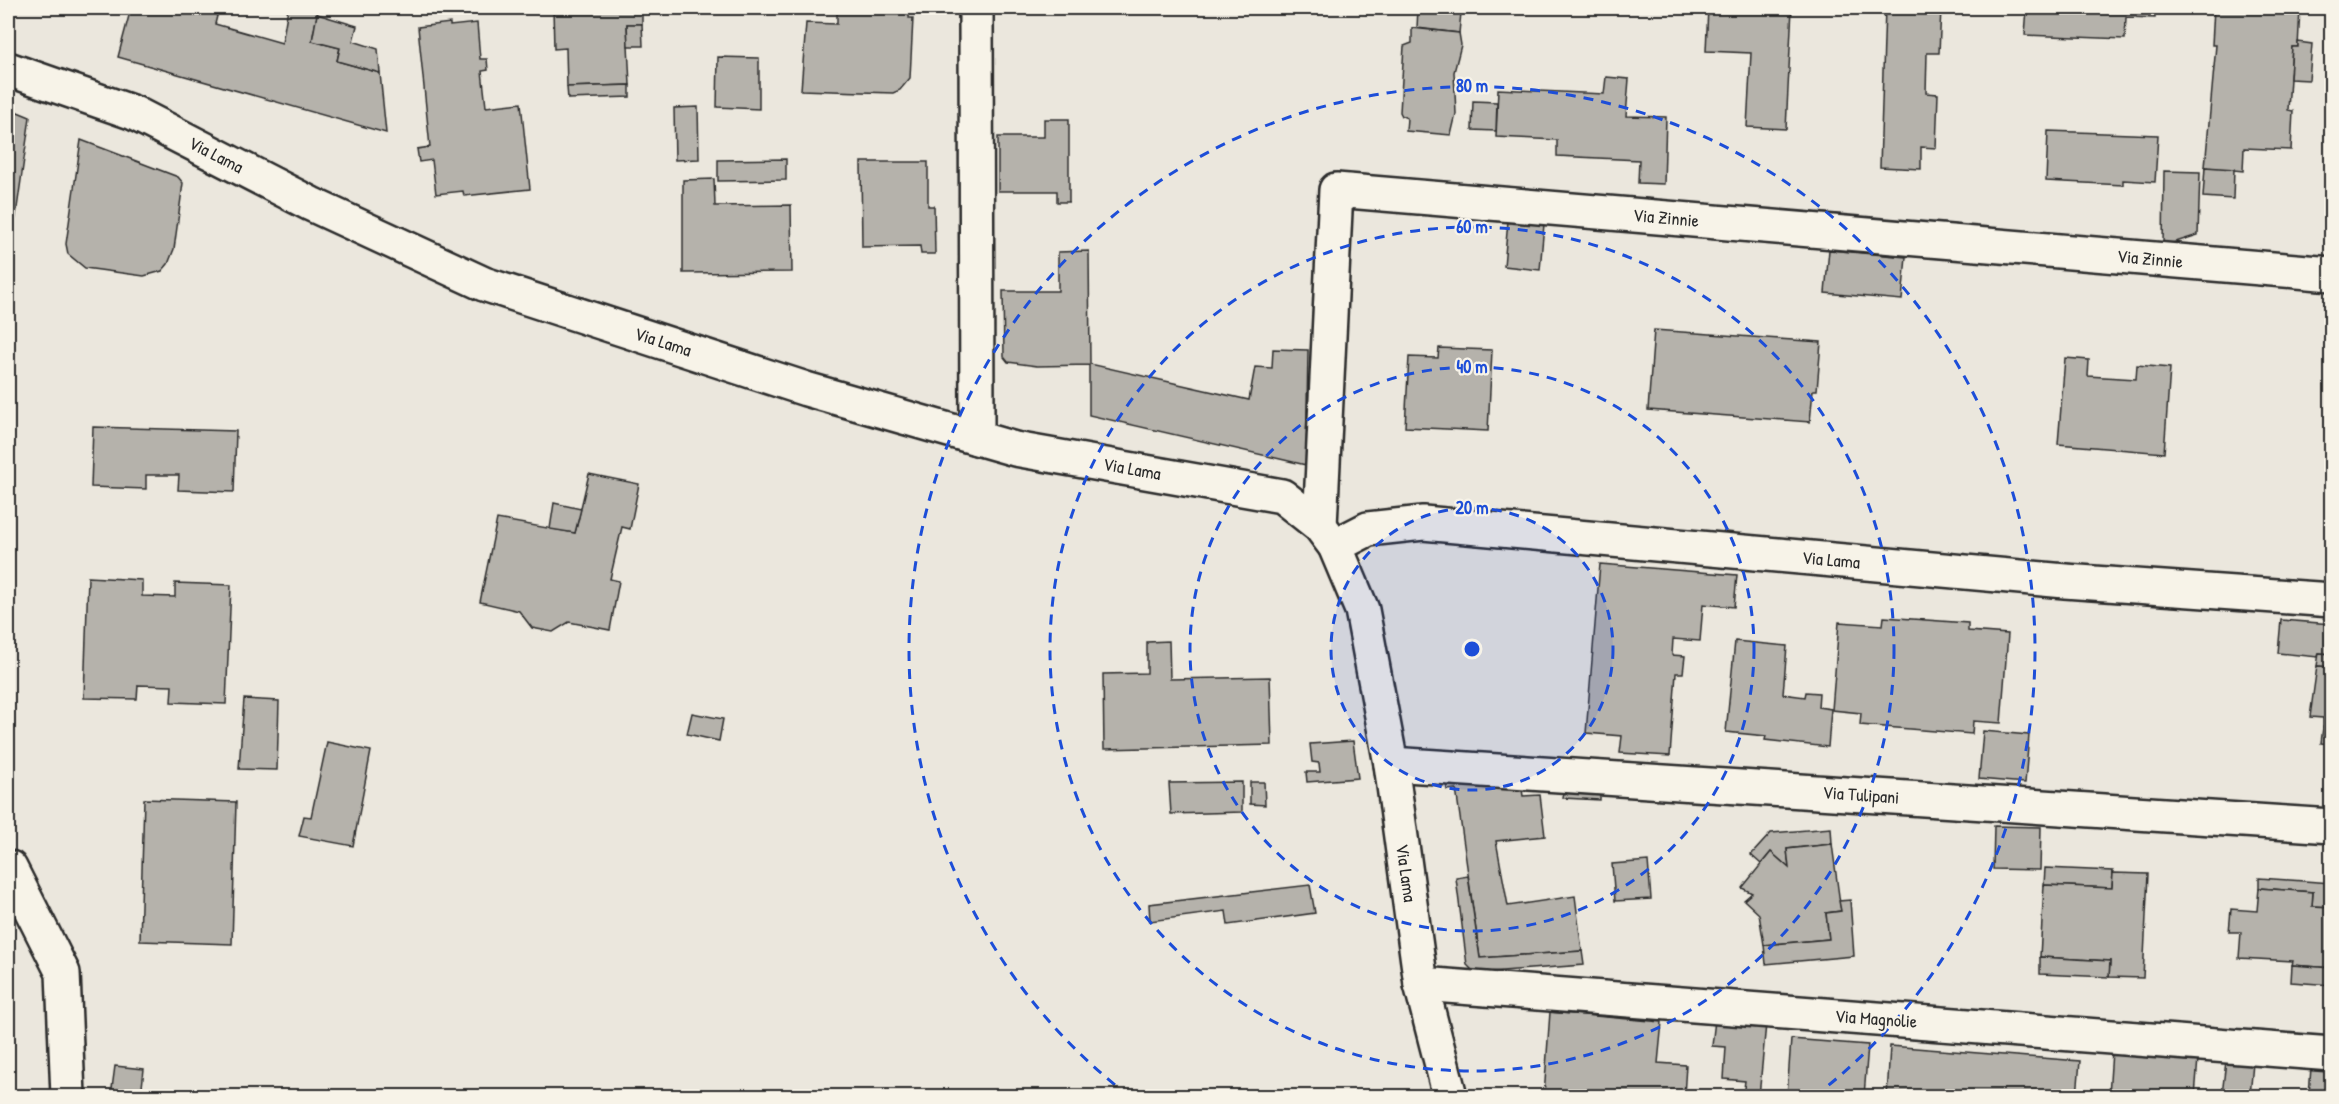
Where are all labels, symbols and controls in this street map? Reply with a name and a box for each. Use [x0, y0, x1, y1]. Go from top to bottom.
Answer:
text: 80 m [1456, 73, 1488, 98]
street label: Via Lama [185, 130, 248, 179]
street label: Via Zinnie [1632, 202, 1700, 233]
text: 60 m [1456, 214, 1488, 239]
street label: Via Zinnie [2116, 243, 2184, 274]
street label: Via Lama [632, 321, 695, 362]
text: 40 m [1456, 354, 1488, 379]
street label: Via Lama [1101, 451, 1163, 486]
text: 20 m [1456, 495, 1488, 520]
street label: Via Lama [1801, 545, 1861, 574]
centre of rings [1462, 639, 1482, 659]
street label: Via Tulipani [1822, 779, 1900, 810]
street label: Via Lama [1390, 842, 1423, 904]
street label: Via Magnolie [1834, 1003, 1918, 1034]

